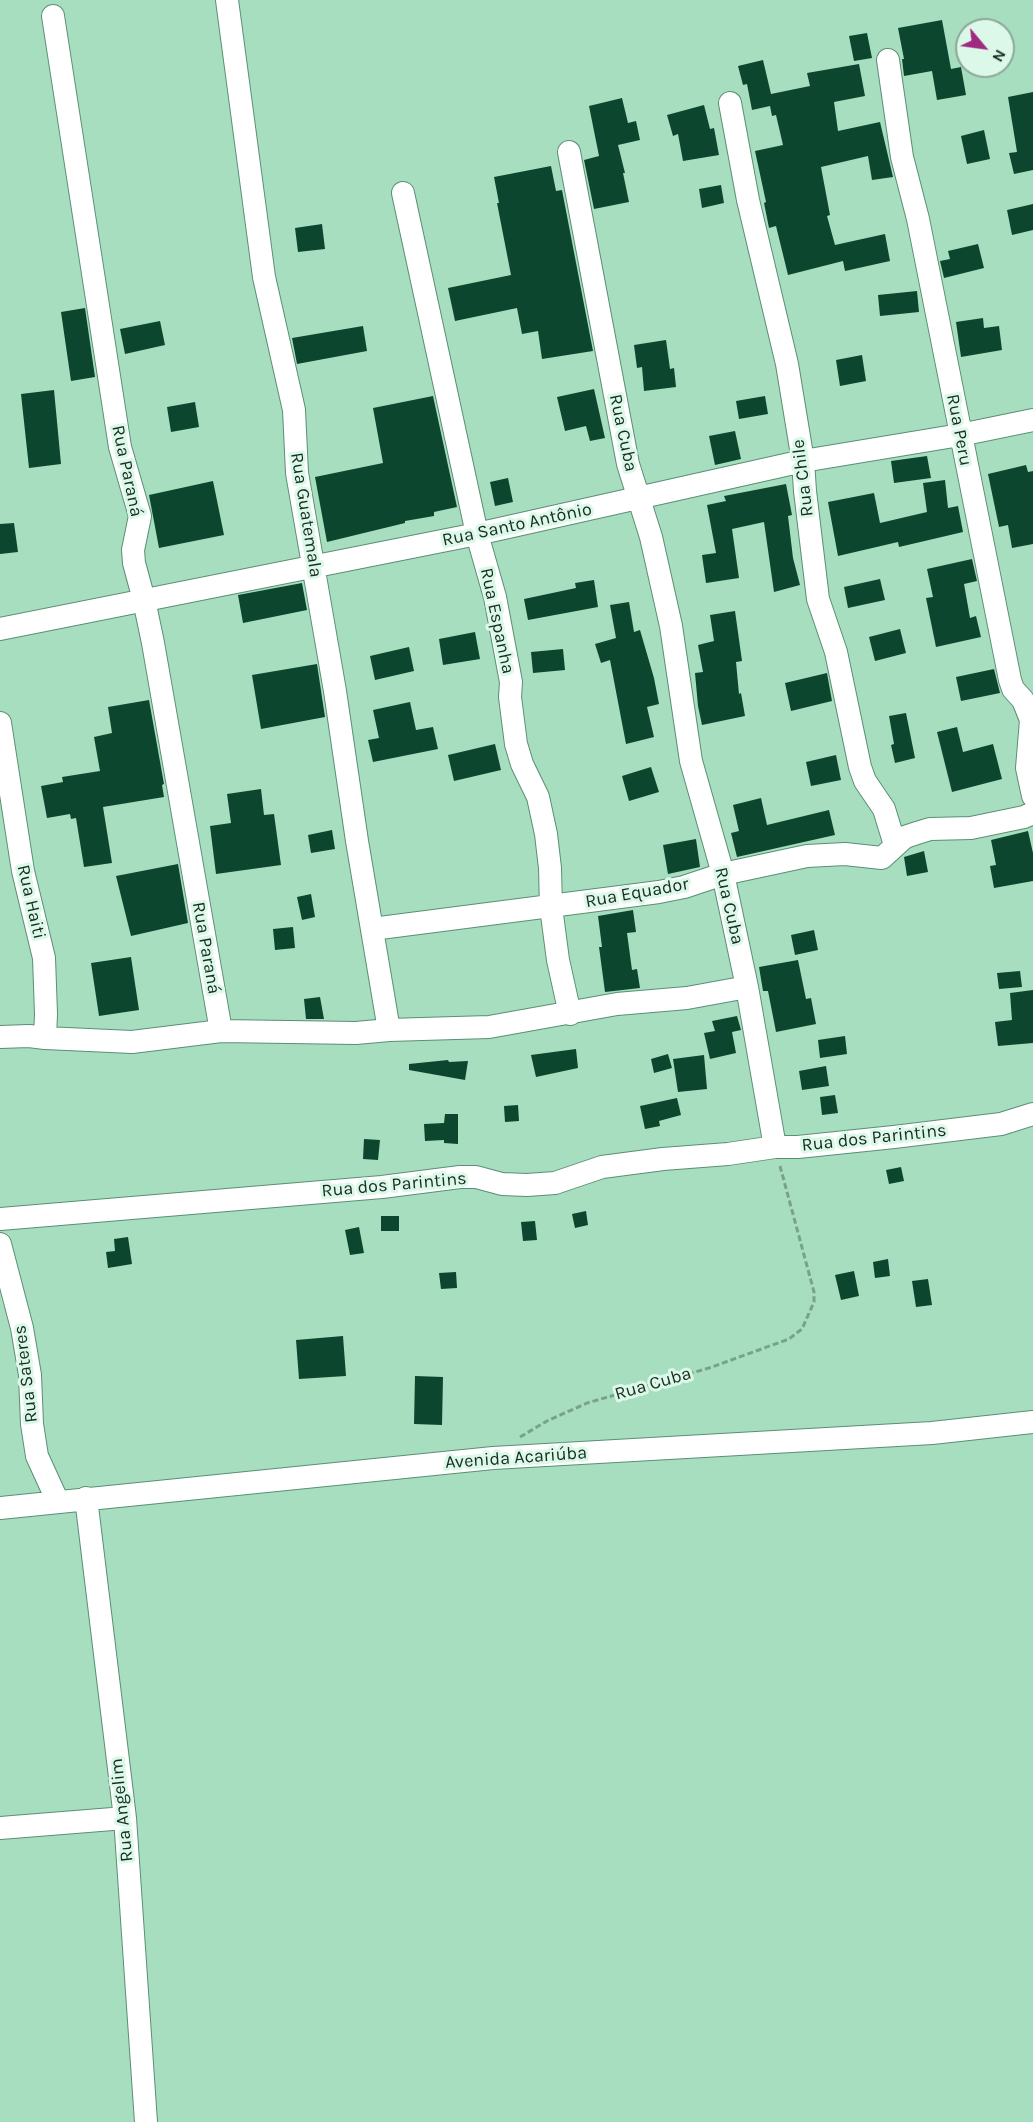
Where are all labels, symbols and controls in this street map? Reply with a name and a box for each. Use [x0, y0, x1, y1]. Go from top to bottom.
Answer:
north arrow [955, 18, 1015, 78]
text: N [988, 46, 1011, 66]
street label: Rua Cuba [604, 392, 642, 474]
street label: Rua Peru [941, 392, 977, 468]
street label: Rua Paraná [107, 423, 147, 519]
street label: Rua Chile [788, 438, 818, 518]
street label: Rua Guatemala [285, 451, 327, 579]
street label: Rua Santo Antônio [440, 499, 594, 551]
street label: Rua Espanha [475, 566, 519, 676]
street label: Rua Haiti [12, 863, 50, 941]
street label: Rua Cuba [710, 865, 748, 947]
street label: Rua Equador [584, 873, 690, 913]
street label: Rua Paraná [187, 900, 225, 996]
street label: Rua dos Parintins [801, 1120, 947, 1156]
street label: Rua dos Parintins [321, 1168, 467, 1202]
street label: Rua Sateres [9, 1324, 43, 1424]
street label: Rua Cuba [612, 1363, 694, 1405]
street label: Avenida Acariúba [444, 1442, 588, 1474]
street label: Rua Angelim [106, 1757, 138, 1863]

